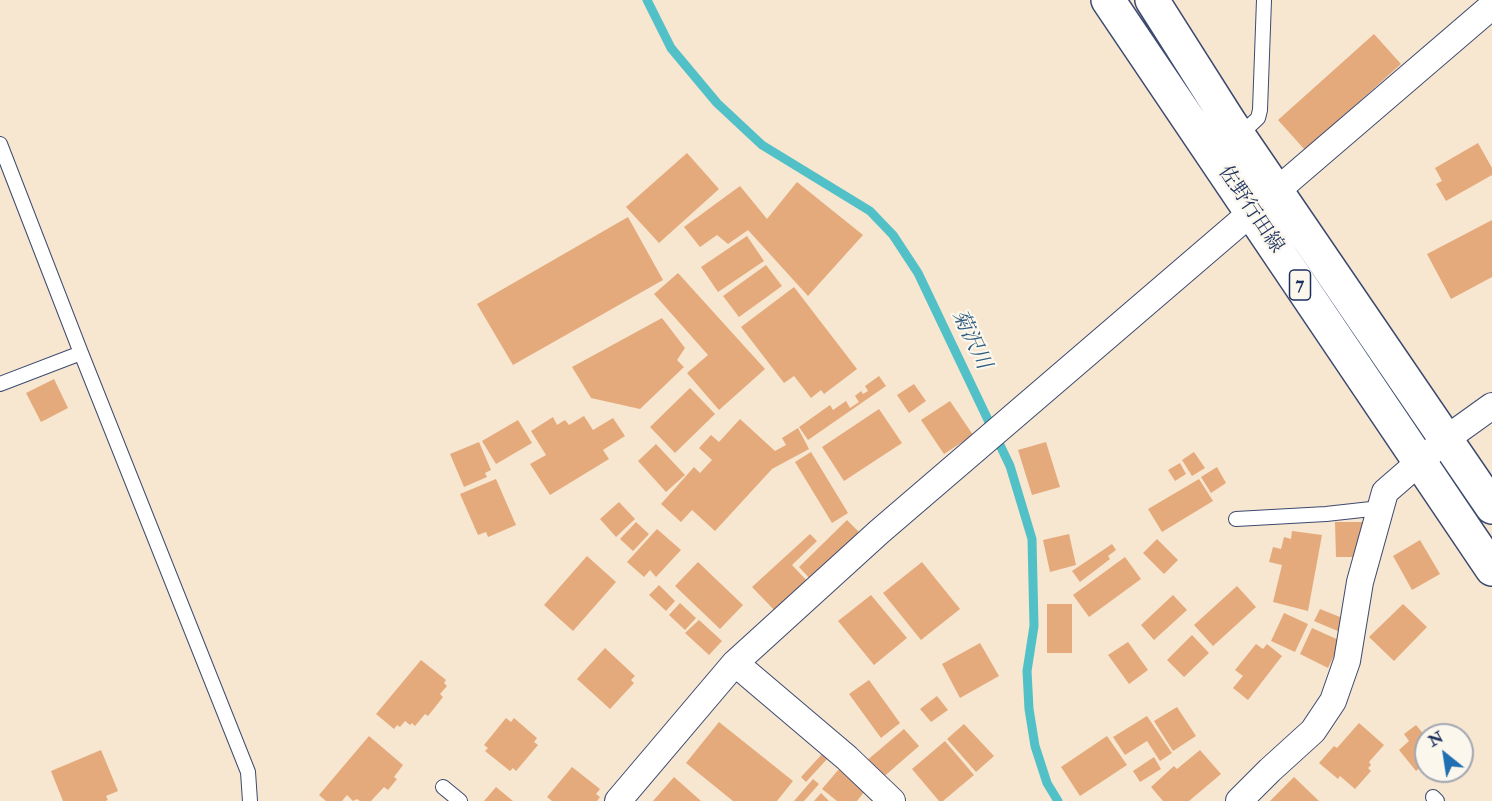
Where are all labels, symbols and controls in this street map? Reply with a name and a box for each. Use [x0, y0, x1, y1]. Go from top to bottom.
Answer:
street label: 佐野行田線 [1212, 162, 1288, 258]
road number: 7 [1290, 270, 1310, 300]
water label: 菊沢川 [945, 306, 995, 374]
north arrow [1414, 723, 1474, 783]
text: N [1425, 727, 1447, 751]

